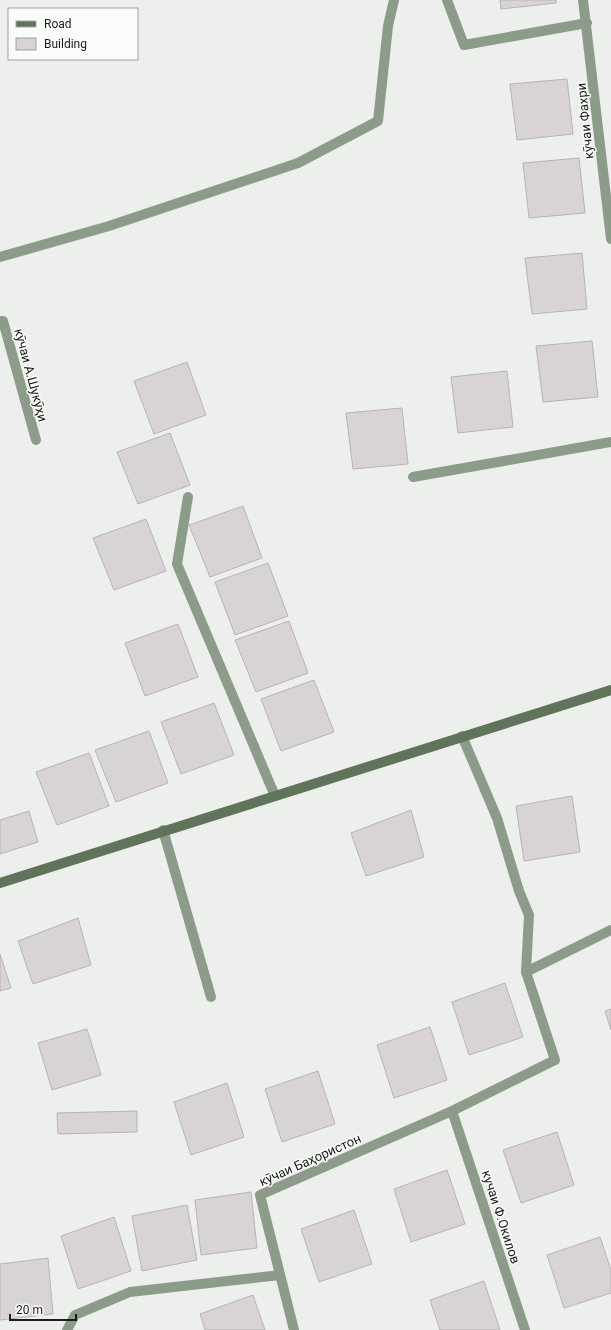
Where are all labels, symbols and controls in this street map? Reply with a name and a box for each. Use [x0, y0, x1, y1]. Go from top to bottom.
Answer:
legend [8, 8, 138, 60]
text: Road [44, 17, 72, 31]
text: Building [44, 37, 87, 51]
street label: кӯчаи Фахри [574, 82, 596, 160]
street label: кӯчаи А.Шукӯҳи [11, 327, 51, 423]
street label: кӯчаи Баҳористон [257, 1131, 363, 1189]
street label: кучаи Ф.Окилов [479, 1168, 523, 1266]
scale bar [10, 1296, 76, 1322]
text: 20 m [16, 1303, 43, 1317]

